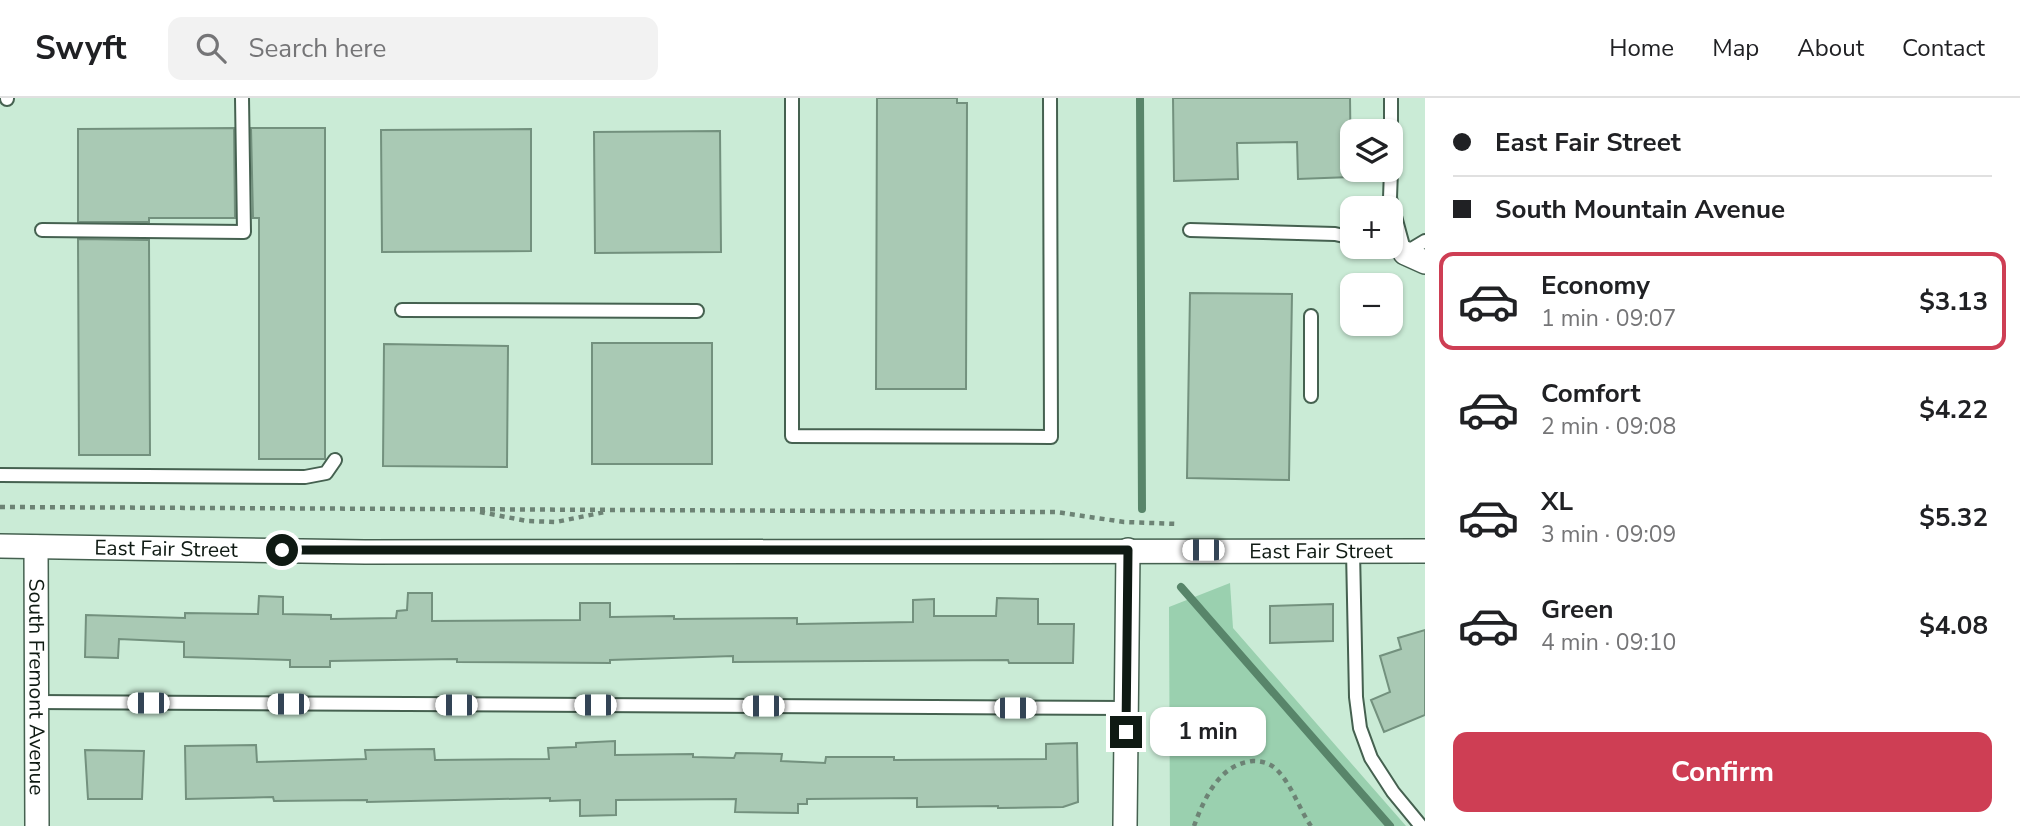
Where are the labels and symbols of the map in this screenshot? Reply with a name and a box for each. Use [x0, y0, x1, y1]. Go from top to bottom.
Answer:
street label: East Fair Street [94, 534, 239, 564]
route start [266, 534, 298, 566]
street label: East Fair Street [1249, 537, 1393, 565]
car [1183, 540, 1225, 561]
street label: South Fremont Avenue [22, 579, 51, 795]
car [128, 693, 170, 714]
car [268, 694, 310, 715]
car [436, 695, 478, 716]
car [575, 695, 617, 716]
car [743, 696, 785, 717]
car [995, 698, 1037, 719]
callout: 1 min [1150, 708, 1266, 756]
route end [1110, 716, 1142, 748]

